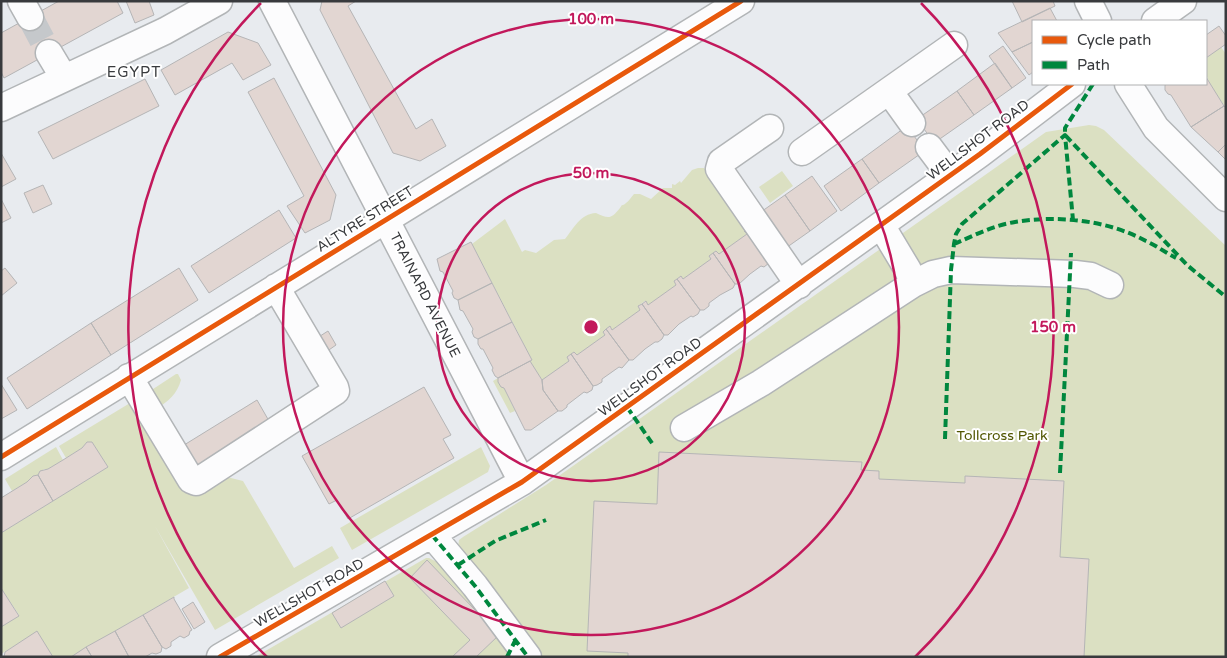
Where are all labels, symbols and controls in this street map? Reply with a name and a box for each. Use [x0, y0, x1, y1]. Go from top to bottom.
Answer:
text: 100 m [568, 10, 614, 28]
legend [1032, 20, 1207, 85]
text: Cycle path [1077, 31, 1151, 49]
text: Path [1077, 56, 1110, 74]
district label: EGYPT [107, 63, 161, 81]
street label: WELLSHOT ROAD [924, 96, 1032, 184]
text: 50 m [573, 164, 609, 182]
street label: ALTYRE STREET [313, 182, 417, 256]
street label: TRAINARD AVENUE [386, 230, 464, 360]
centre of rings [582, 318, 600, 336]
text: 150 m [1030, 318, 1076, 336]
street label: WELLSHOT ROAD [595, 334, 705, 420]
park label: Tollcross Park [956, 427, 1048, 444]
street label: WELLSHOT ROAD [251, 555, 367, 631]

